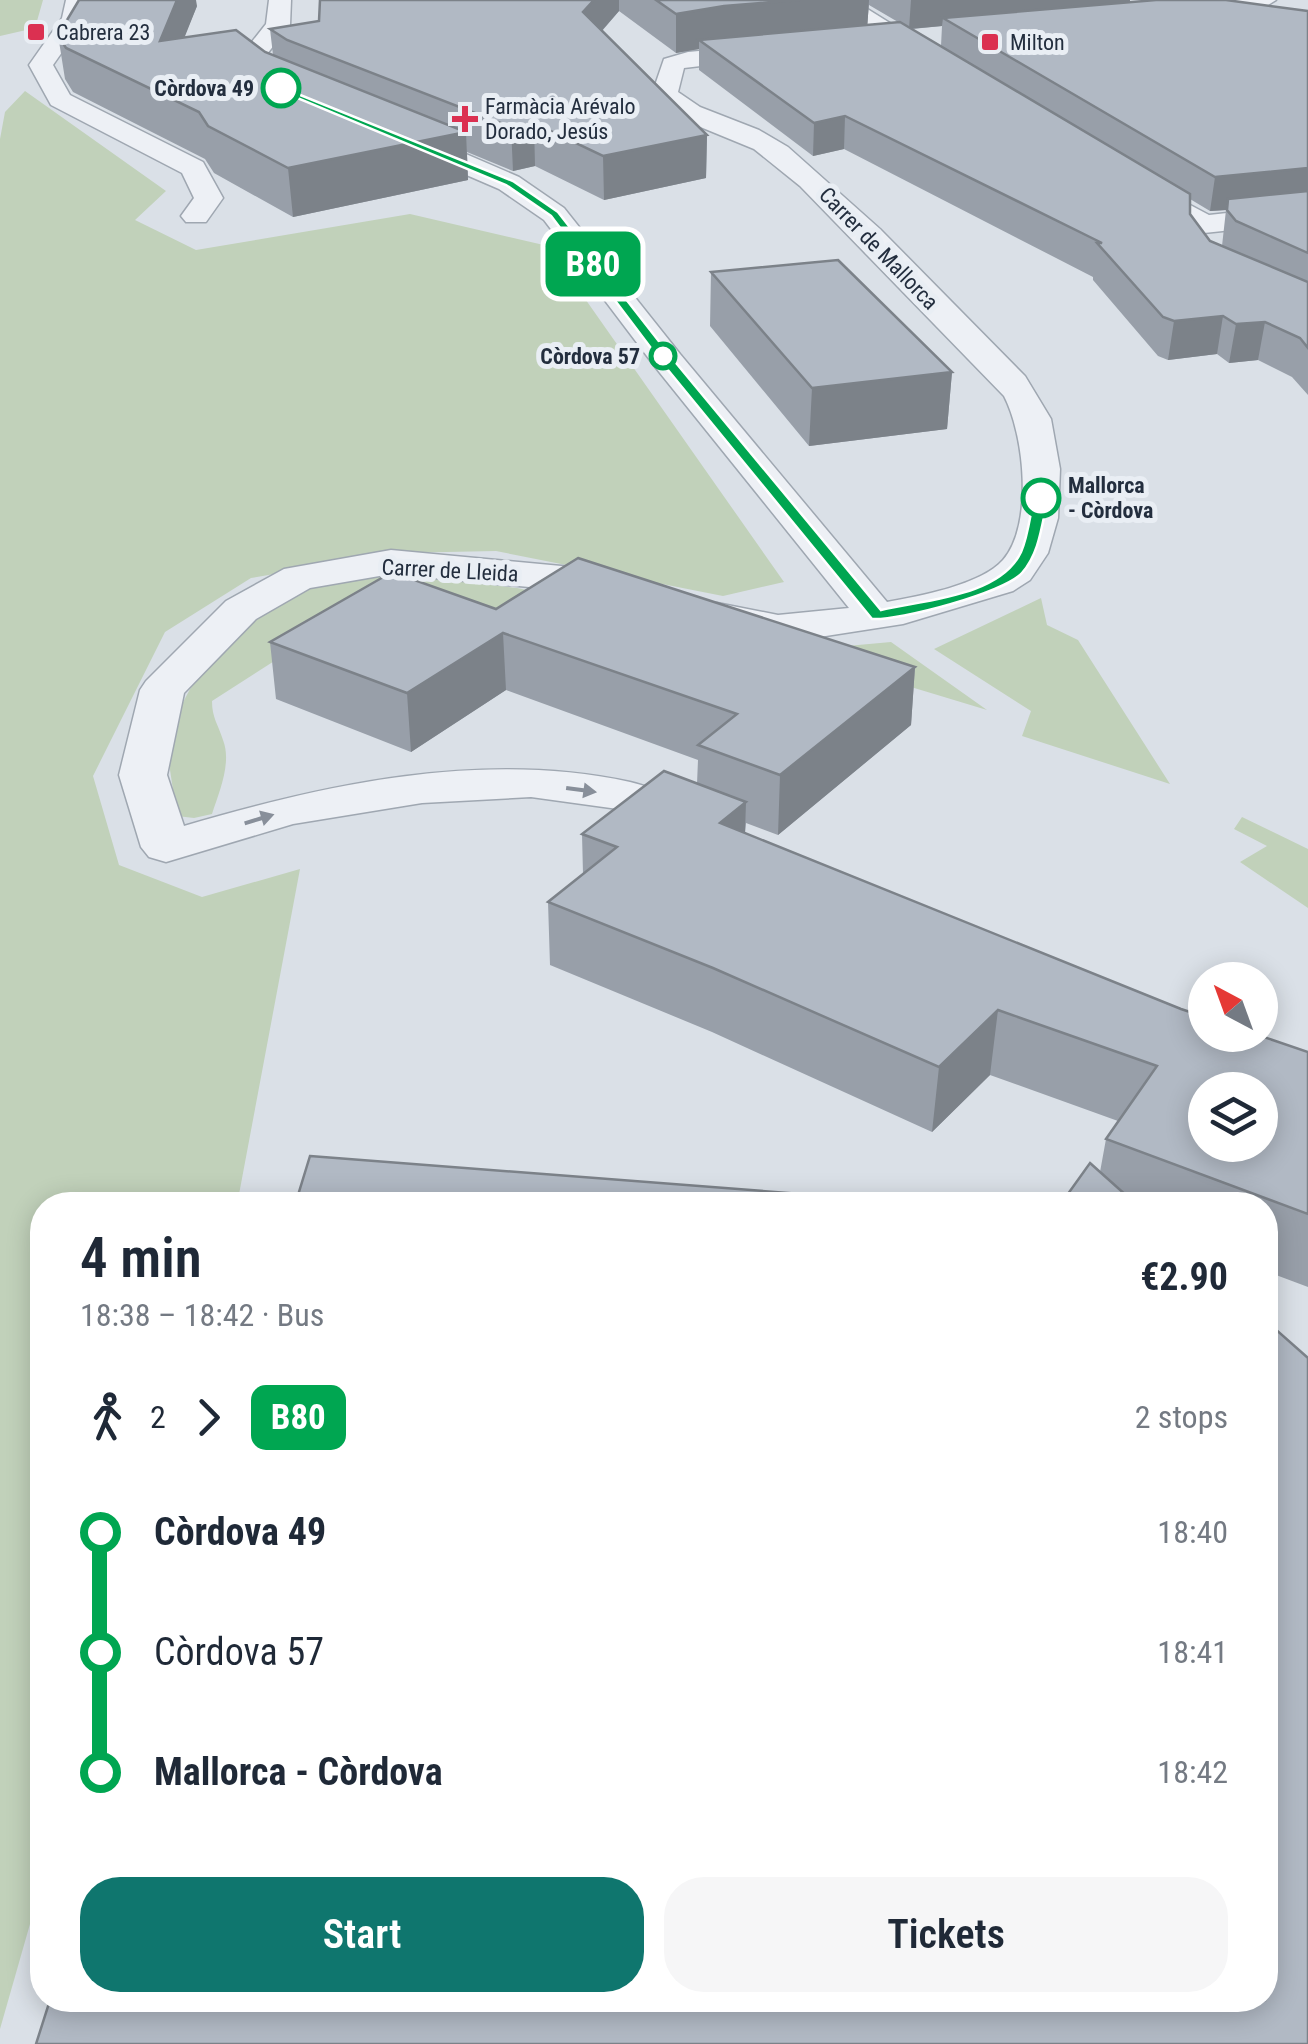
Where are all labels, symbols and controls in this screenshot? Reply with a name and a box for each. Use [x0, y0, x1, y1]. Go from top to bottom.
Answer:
place label: Cabrera 23 [56, 20, 150, 45]
marker: Cabrera 23 [25, 21, 47, 43]
place label: Milton [1010, 30, 1065, 55]
marker: Milton [979, 31, 1001, 53]
marker: Còrdova 49 [262, 69, 300, 107]
place label: Còrdova 49 [154, 76, 254, 101]
place label: Farmàcia Arévalo Dorado, Jesús [485, 94, 636, 144]
marker: Farmàcia Arévalo Dorado, Jesús [454, 108, 476, 130]
street label: Carrer de Mallorca [814, 182, 943, 315]
line badge: B80 [536, 232, 650, 296]
text: B80 [565, 244, 621, 285]
marker: Còrdova 57 [650, 343, 676, 369]
place label: Còrdova 57 [540, 344, 640, 369]
place label: Mallorca - Còrdova [1068, 473, 1153, 523]
marker: Mallorca - Còrdova [1022, 479, 1060, 517]
street label: Carrer de Lleida [381, 554, 519, 587]
one-way arrow [565, 782, 597, 798]
one-way arrow [244, 811, 275, 826]
north arrow [1188, 962, 1278, 1052]
map controls [1188, 962, 1278, 1162]
button: layers [1188, 1072, 1278, 1162]
text: 4 min [80, 1226, 202, 1290]
text: €2.90 [1140, 1255, 1228, 1299]
text: 18:38 – 18:42 · Bus [80, 1296, 324, 1334]
icon: walk [80, 1390, 135, 1445]
icon: forward [181, 1390, 236, 1445]
text: B80 [271, 1397, 326, 1438]
text: 2 [150, 1398, 166, 1436]
text: 2 stops [1135, 1398, 1228, 1436]
text: Còrdova 49 [154, 1510, 326, 1554]
text: 18:40 [1157, 1513, 1228, 1551]
text: Còrdova 57 [154, 1630, 324, 1674]
text: 18:41 [1157, 1633, 1228, 1671]
text: Mallorca - Còrdova [154, 1750, 443, 1794]
text: 18:42 [1157, 1753, 1228, 1791]
button: Start [80, 1877, 644, 1992]
button: Tickets [664, 1877, 1228, 1992]

